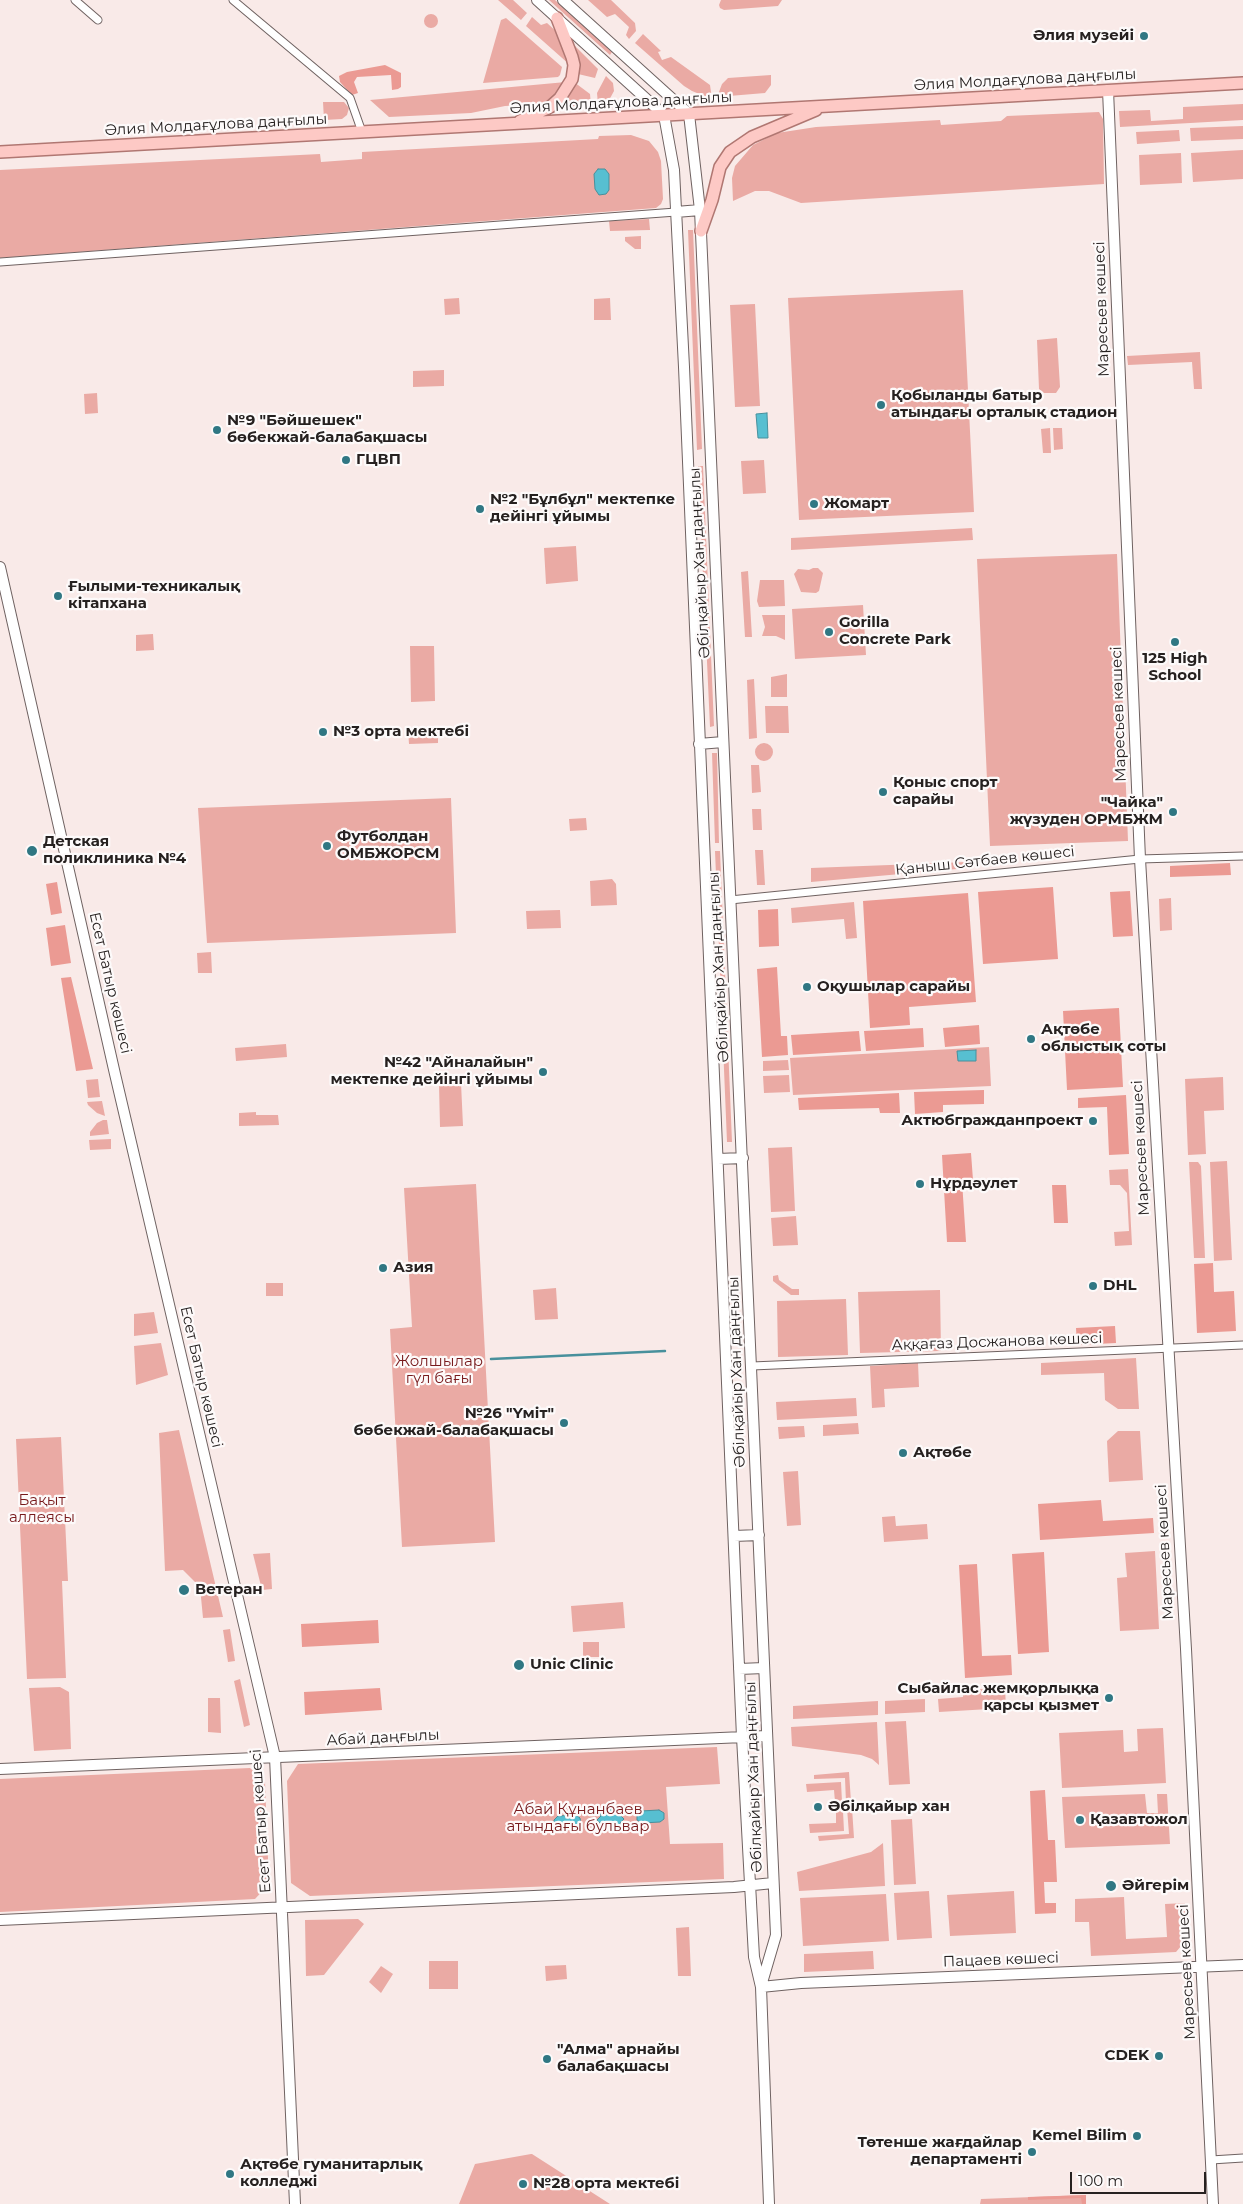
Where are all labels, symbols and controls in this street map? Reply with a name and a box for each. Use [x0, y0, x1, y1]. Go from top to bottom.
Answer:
place label: Әлия музейі [1033, 27, 1134, 45]
marker: Әлия музейі [1138, 30, 1150, 42]
street label: Әлия Молдағұлова даңғылы [913, 65, 1137, 95]
street label: Әлия Молдағұлова даңғылы [509, 88, 733, 118]
street label: Әлия Молдағұлова даңғылы [104, 110, 328, 140]
street label: Маресьев көшесі [1091, 241, 1113, 377]
place label: Қобыланды батыр атындағы орталық стадион [891, 387, 1117, 422]
marker: Қобыланды батыр атындағы орталық стадион [875, 399, 887, 411]
place label: №9 "Бәйшешек" бөбекжай-балабақшасы [227, 412, 427, 447]
marker: №9 "Бәйшешек" бөбекжай-балабақшасы [211, 424, 223, 436]
place label: ГЦВП [356, 451, 401, 469]
marker: ГЦВП [340, 454, 352, 466]
street label: Әбілқайыр Хан даңғылы [686, 467, 714, 659]
place label: №2 "Бұлбұл" мектепке дейінгі ұйымы [490, 491, 675, 526]
place label: Жомарт [824, 495, 889, 513]
marker: Жомарт [808, 498, 820, 510]
marker: №2 "Бұлбұл" мектепке дейінгі ұйымы [474, 503, 486, 515]
place label: Ғылыми-техникалық кітапхана [68, 578, 240, 613]
marker: Ғылыми-техникалық кітапхана [52, 590, 64, 602]
place label: Gorilla Concrete Park [839, 614, 951, 649]
marker: Gorilla Concrete Park [823, 626, 835, 638]
marker: 125 High School [1169, 636, 1181, 648]
street label: Маресьев көшесі [1108, 646, 1130, 782]
place label: 125 High School [1142, 650, 1208, 685]
place label: №3 орта мектебі [333, 723, 469, 741]
marker: №3 орта мектебі [317, 726, 329, 738]
place label: Қоныс спорт сарайы [893, 774, 997, 809]
marker: Қоныс спорт сарайы [877, 786, 889, 798]
place label: "Чайка" жүзуден ОРМБЖМ [1010, 794, 1163, 829]
marker: "Чайка" жүзуден ОРМБЖМ [1167, 806, 1179, 818]
place label: Футболдан ОМБЖОРСМ [337, 828, 439, 863]
place label: Детская поликлиника №4 [43, 833, 186, 868]
marker: Футболдан ОМБЖОРСМ [321, 840, 333, 852]
street label: Қаныш Сәтбаев көшесі [894, 843, 1076, 879]
marker: Детская поликлиника №4 [25, 844, 39, 858]
street label: Әбілқайыр Хан даңғылы [705, 871, 733, 1063]
street label: Есет Батыр көшесі [85, 911, 135, 1055]
place label: Оқушылар сарайы [817, 978, 970, 996]
marker: Оқушылар сарайы [801, 981, 813, 993]
place label: Ақтөбе облыстық соты [1041, 1021, 1167, 1056]
marker: Ақтөбе облыстық соты [1025, 1033, 1037, 1045]
place label: №42 "Айналайын" мектепке дейінгі ұйымы [330, 1054, 533, 1089]
marker: №42 "Айналайын" мектепке дейінгі ұйымы [537, 1066, 549, 1078]
street label: Маресьев көшесі [1128, 1080, 1154, 1216]
place label: Актюбгражданпроект [901, 1112, 1083, 1130]
marker: Актюбгражданпроект [1087, 1115, 1099, 1127]
place label: Нұрдәулет [930, 1175, 1018, 1193]
marker: Нұрдәулет [914, 1178, 926, 1190]
place label: Азия [393, 1259, 433, 1277]
marker: Азия [377, 1262, 389, 1274]
street label: Әбілқайыр Хан даңғылы [725, 1276, 749, 1468]
place label: DHL [1103, 1277, 1137, 1295]
marker: DHL [1087, 1280, 1099, 1292]
street label: Есет Батыр көшесі [176, 1305, 226, 1449]
street label: Аққағаз Досжанова көшесі [891, 1329, 1103, 1355]
park label: Жолшылар гүл бағы [395, 1353, 483, 1388]
place label: №26 "Үміт" бөбекжай-балабақшасы [354, 1405, 554, 1440]
marker: №26 "Үміт" бөбекжай-балабақшасы [558, 1417, 570, 1429]
place label: Ақтөбе [913, 1444, 972, 1462]
marker: Ақтөбе [897, 1447, 909, 1459]
street label: Маресьев көшесі [1152, 1484, 1178, 1620]
park label: Бақыт аллеясы [9, 1492, 75, 1527]
place label: Ветеран [195, 1581, 263, 1599]
marker: Ветеран [177, 1583, 191, 1597]
place label: Unic Clinic [530, 1656, 613, 1674]
marker: Unic Clinic [512, 1658, 526, 1672]
place label: Сыбайлас жемқорлыққа қарсы қызмет [897, 1680, 1099, 1715]
street label: Әбілқайыр Хан даңғылы [742, 1681, 766, 1873]
marker: Сыбайлас жемқорлыққа қарсы қызмет [1103, 1692, 1115, 1704]
street label: Абай даңғылы [326, 1726, 440, 1750]
street label: Есет Батыр көшесі [247, 1748, 275, 1894]
place label: Әбілқайыр хан [828, 1798, 950, 1816]
park label: Абай Құнанбаев атындағы бульвар [506, 1801, 650, 1836]
marker: Әбілқайыр хан [812, 1801, 824, 1813]
place label: Қазавтожол [1090, 1811, 1188, 1829]
marker: Қазавтожол [1074, 1814, 1086, 1826]
place label: Әйгерім [1122, 1877, 1189, 1895]
marker: Әйгерім [1104, 1879, 1118, 1893]
street label: Маресьев көшесі [1174, 1904, 1200, 2040]
street label: Пацаев көшесі [943, 1949, 1059, 1971]
place label: "Алма" арнайы балабақшасы [557, 2041, 680, 2076]
place label: CDEK [1105, 2047, 1149, 2065]
marker: CDEK [1153, 2050, 1165, 2062]
marker: "Алма" арнайы балабақшасы [541, 2053, 553, 2065]
place label: Kemel Bilim [1032, 2127, 1127, 2145]
marker: Kemel Bilim [1131, 2130, 1143, 2142]
place label: Төтенше жағдайлар департаменті [858, 2134, 1022, 2169]
marker: Төтенше жағдайлар департаменті [1026, 2146, 1038, 2158]
place label: Ақтөбе гуманитарлық колледжі [240, 2156, 422, 2191]
scale bar [1073, 2162, 1209, 2194]
marker: Ақтөбе гуманитарлық колледжі [224, 2168, 236, 2180]
text: 100 m [1078, 2171, 1123, 2190]
place label: №28 орта мектебі [533, 2175, 679, 2193]
marker: №28 орта мектебі [517, 2178, 529, 2190]

